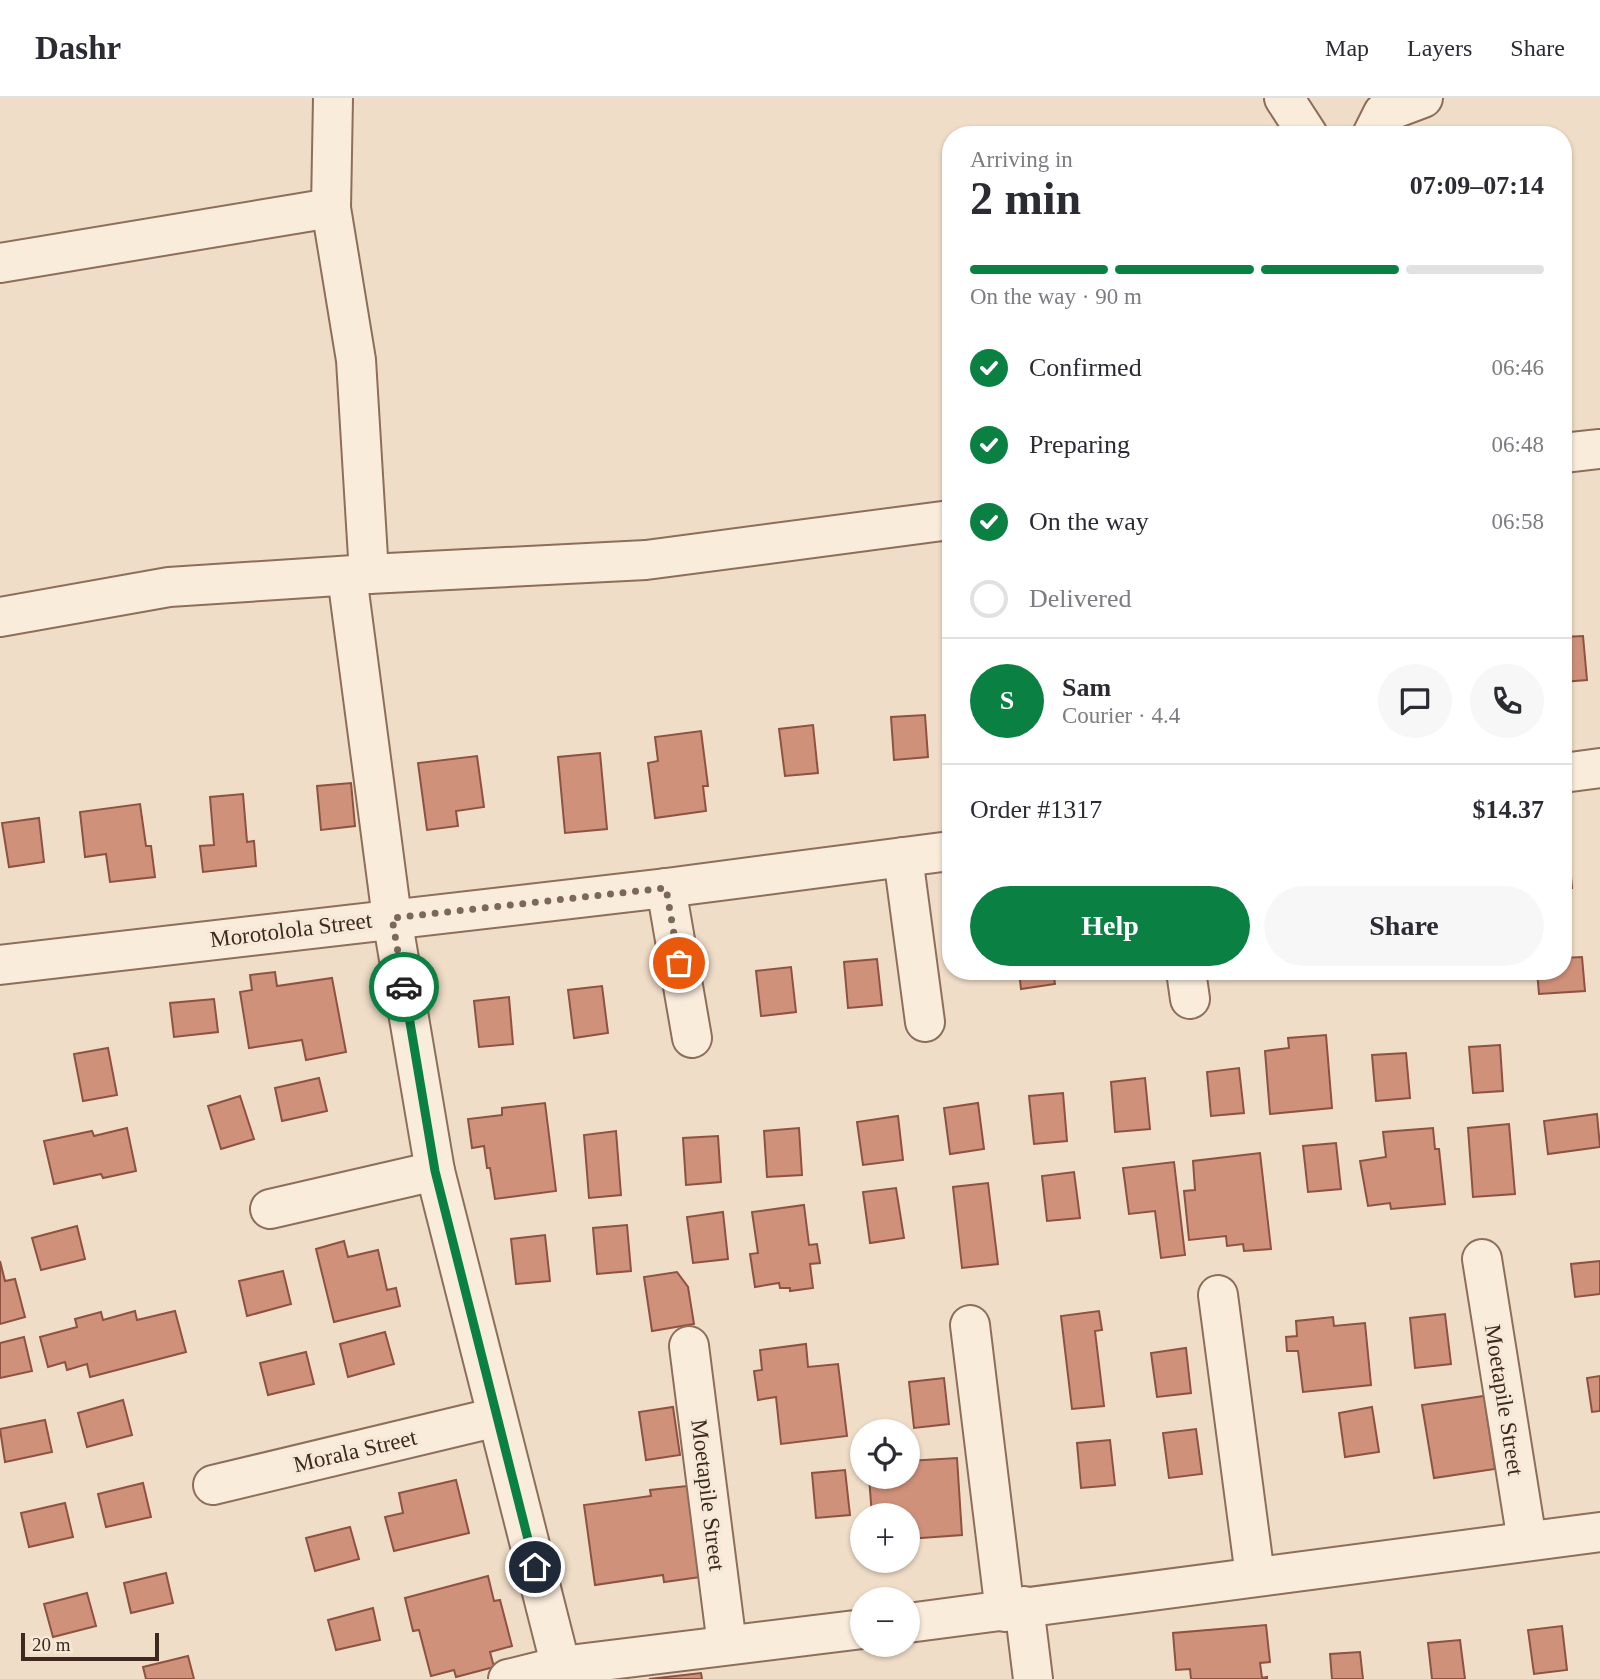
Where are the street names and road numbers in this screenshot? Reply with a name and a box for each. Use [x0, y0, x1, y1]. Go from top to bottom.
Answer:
street label: Morotolola Street [209, 908, 374, 952]
street label: Moetapile Street [1480, 1323, 1528, 1478]
street label: Moetapile Street [686, 1418, 730, 1573]
street label: Morala Street [291, 1425, 420, 1477]

